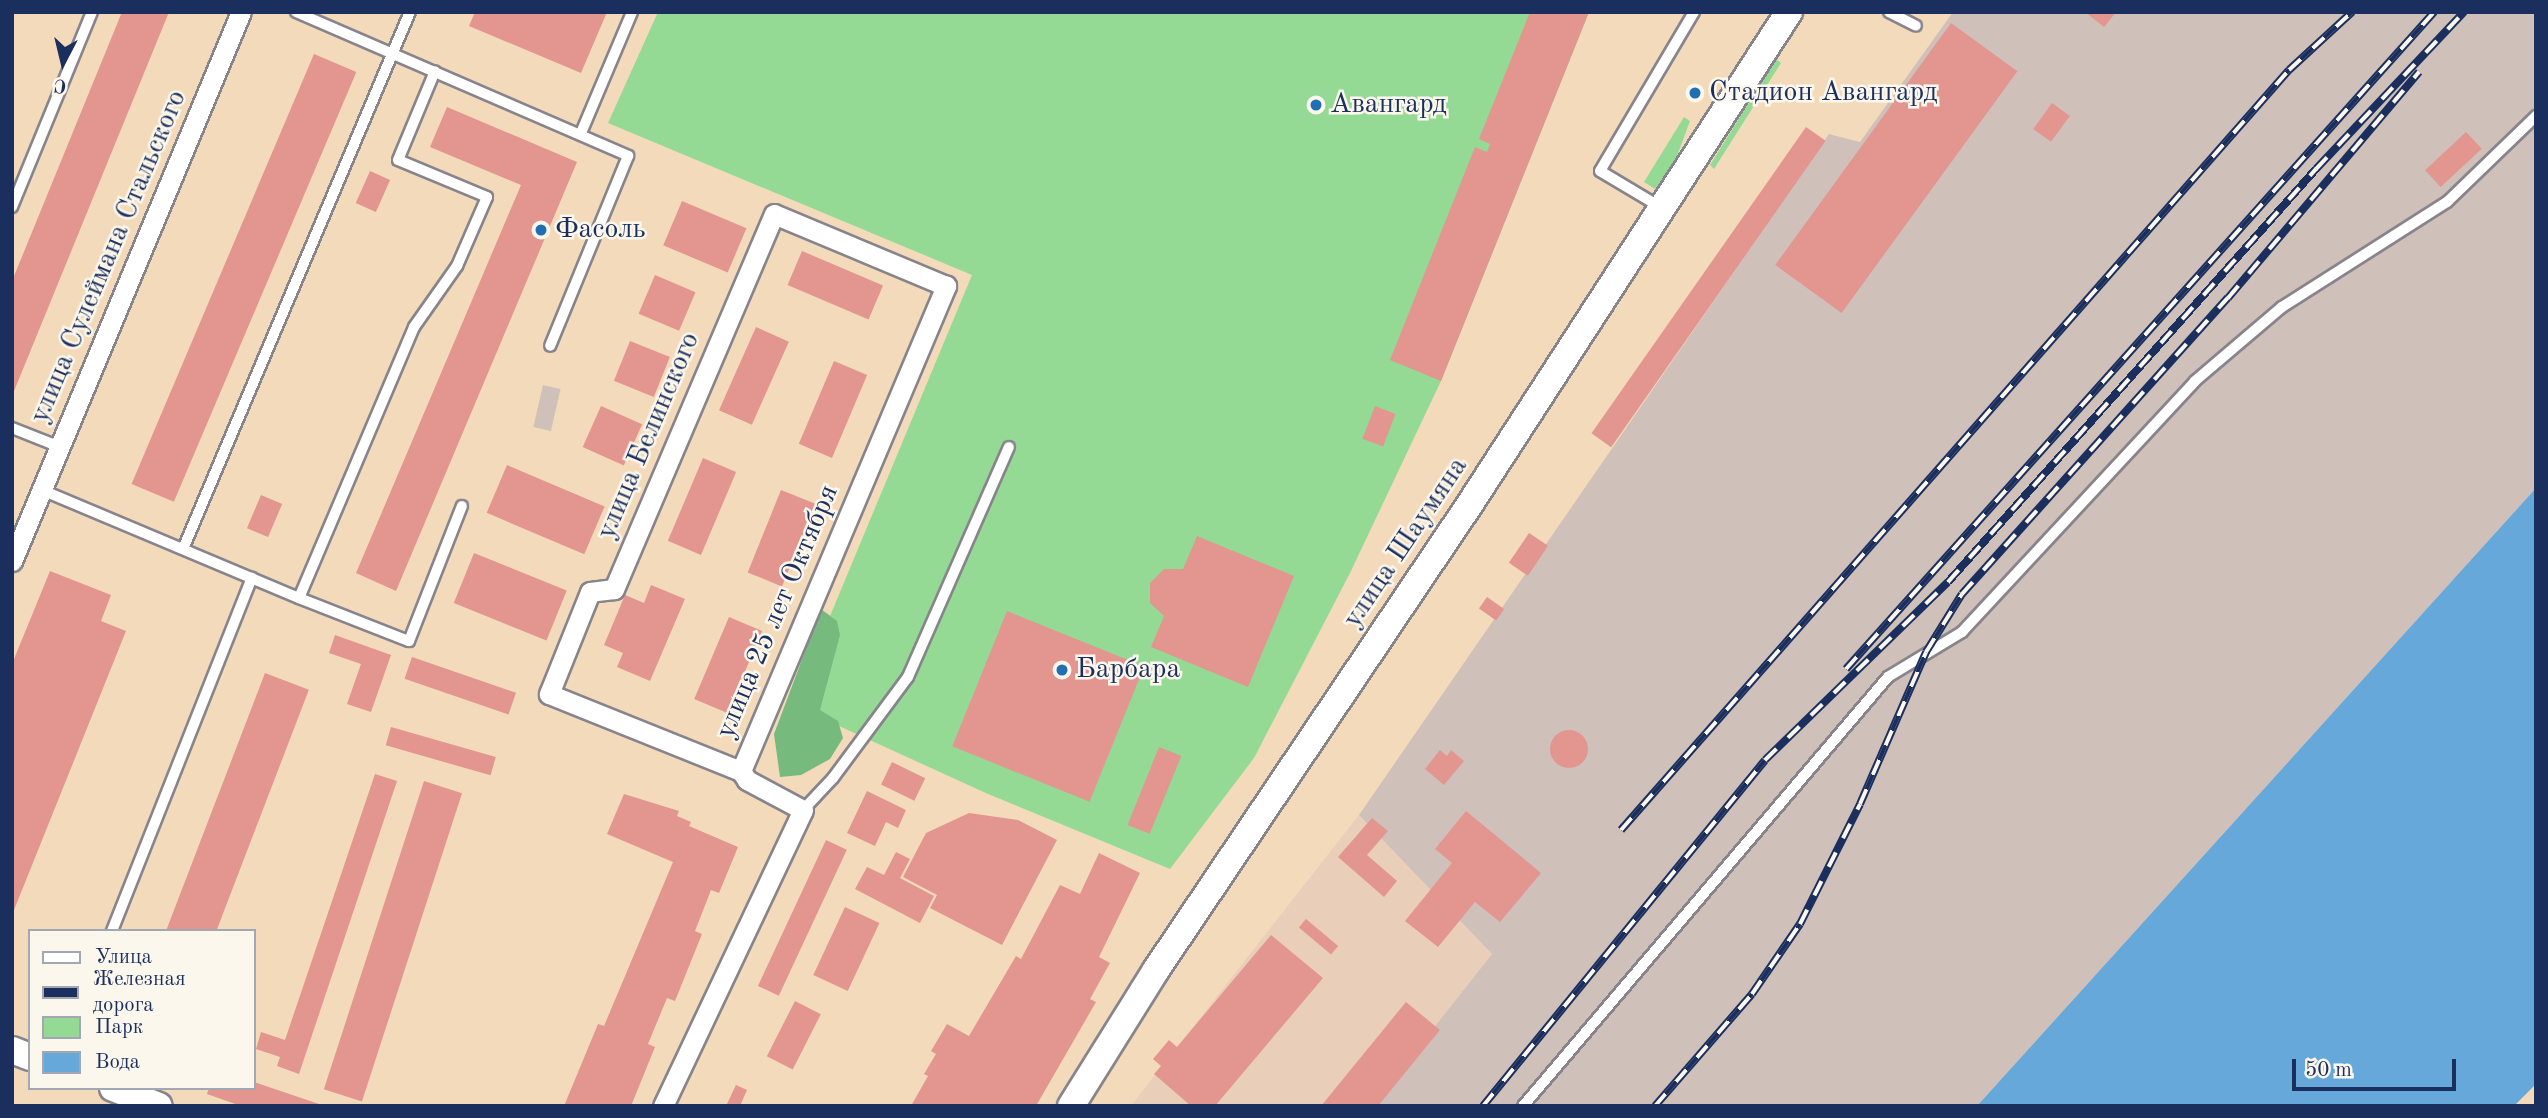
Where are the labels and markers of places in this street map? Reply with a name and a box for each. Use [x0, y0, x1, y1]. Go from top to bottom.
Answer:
place label: Стадион Авангард [1709, 76, 1937, 110]
marker: Стадион Авангард [1687, 85, 1703, 101]
place label: Авангард [1330, 88, 1447, 122]
marker: Авангард [1308, 97, 1324, 113]
place label: Фасоль [555, 213, 646, 247]
marker: Фасоль [533, 222, 549, 238]
place label: Барбара [1076, 653, 1180, 687]
marker: Барбара [1054, 662, 1070, 678]

